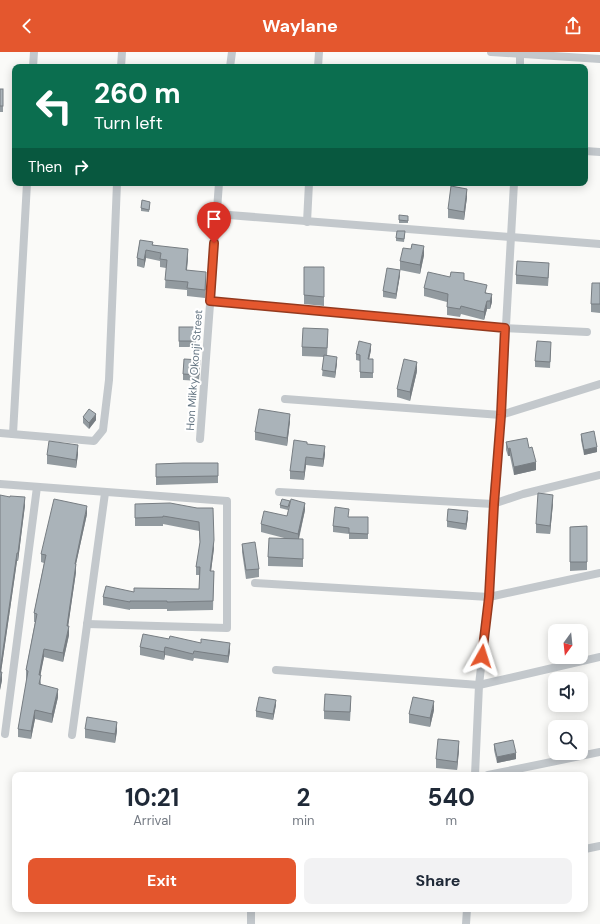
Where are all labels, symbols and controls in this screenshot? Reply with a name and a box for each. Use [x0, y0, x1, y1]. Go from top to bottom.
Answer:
text: Waylane [262, 14, 338, 38]
icon: back [16, 15, 38, 37]
icon: share [562, 15, 584, 37]
text: 260 m [94, 75, 181, 112]
icon: left [28, 80, 80, 132]
text: Turn left [94, 111, 163, 135]
icon: right [70, 156, 92, 178]
text: Then [28, 157, 62, 177]
pin [197, 202, 231, 243]
icon: arrive [203, 208, 225, 230]
street label: Hon Mikky Okonji Street [183, 309, 205, 431]
north arrow [548, 624, 588, 664]
map controls [548, 624, 588, 760]
position arrow [461, 635, 503, 677]
button: sound [548, 672, 588, 712]
button: search [548, 720, 588, 760]
text: 10:21 [125, 782, 179, 813]
text: 2 [297, 782, 310, 813]
text: 540 [428, 782, 475, 813]
text: Arrival [133, 812, 171, 829]
text: min [292, 812, 315, 829]
text: m [445, 812, 457, 829]
button: Exit [28, 858, 296, 904]
button: Share [304, 858, 572, 904]

